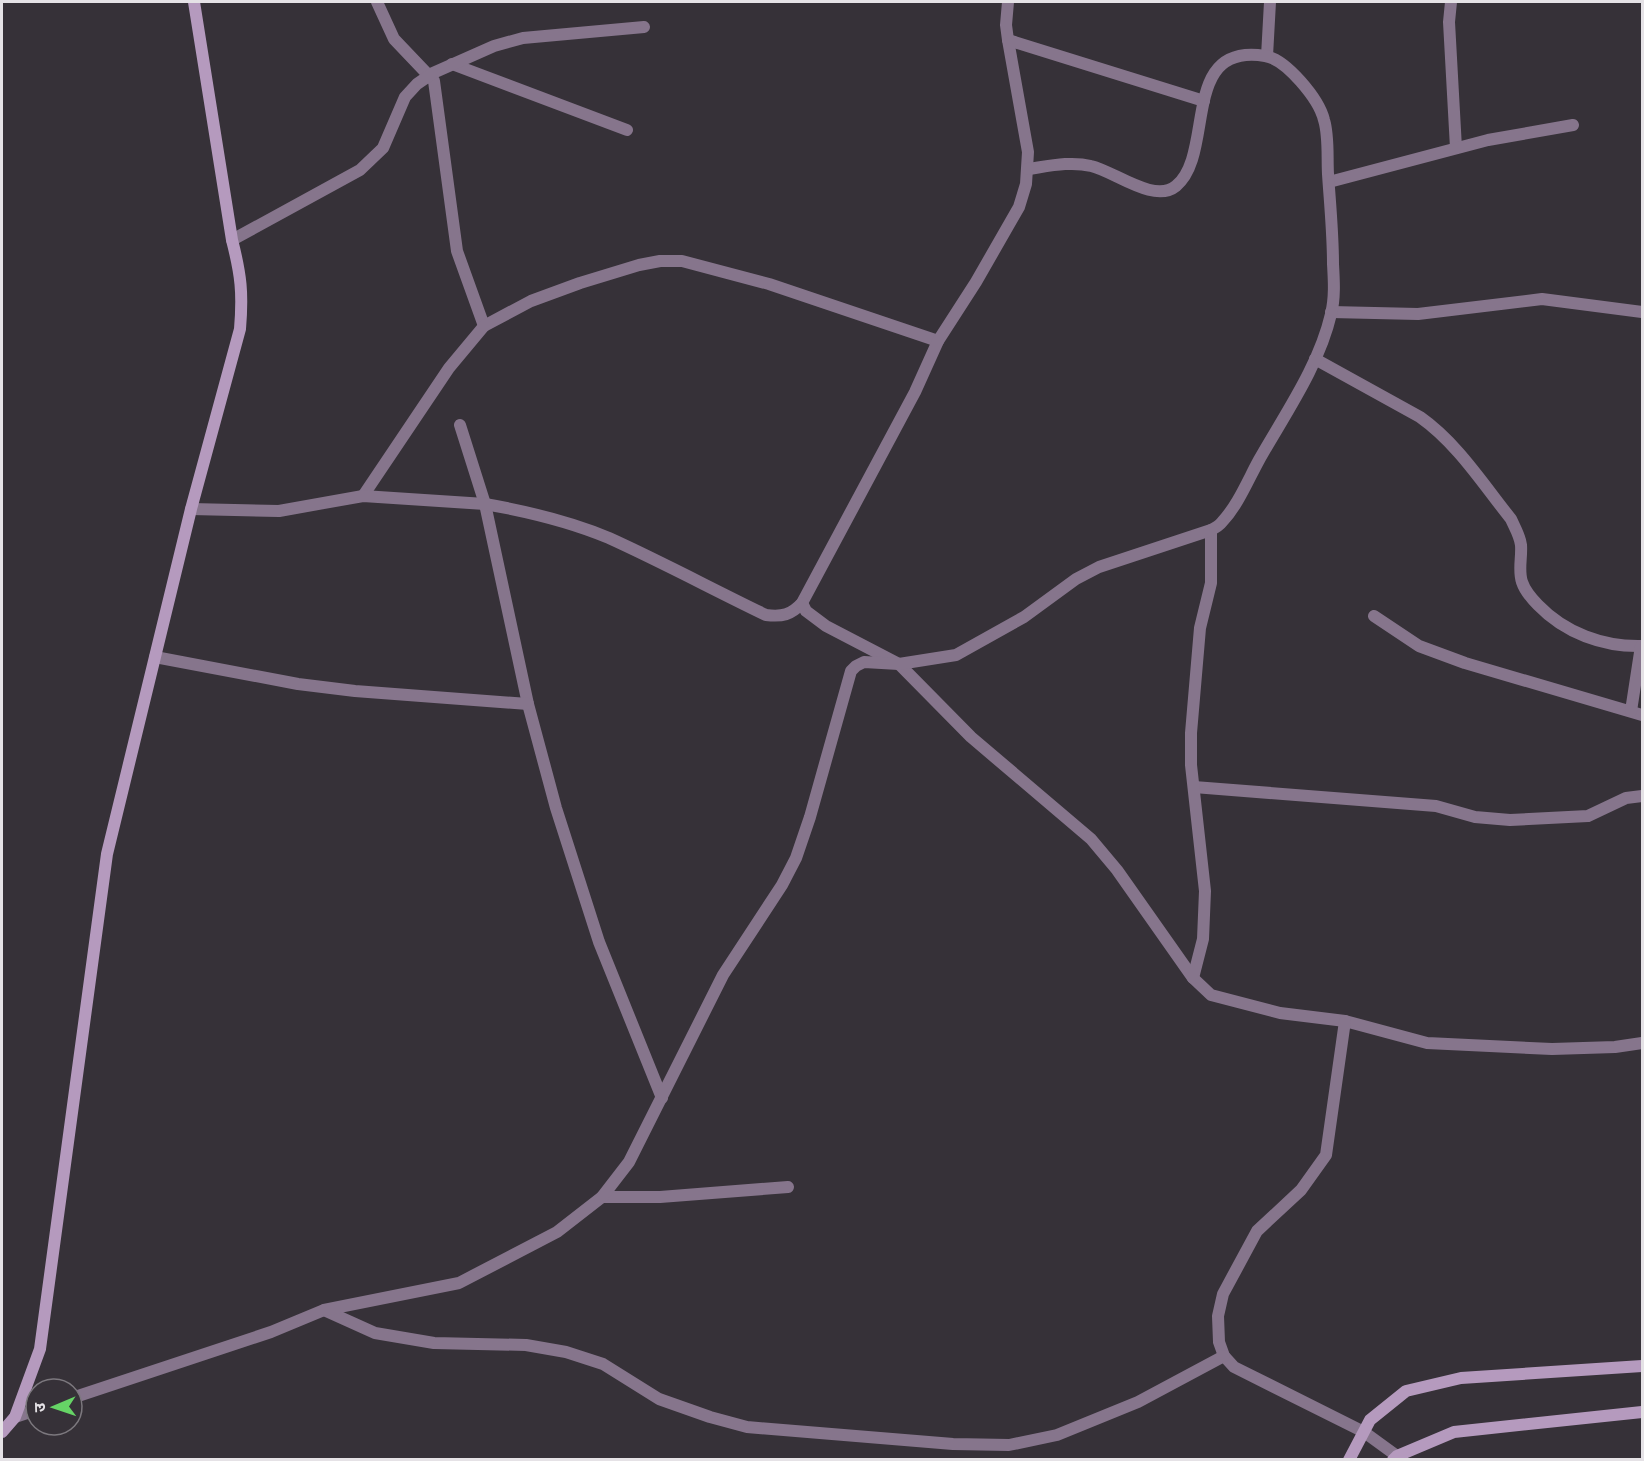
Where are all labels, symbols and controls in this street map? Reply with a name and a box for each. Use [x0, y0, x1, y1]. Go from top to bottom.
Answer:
north arrow [24, 1377, 84, 1437]
text: उ [27, 1402, 51, 1413]

